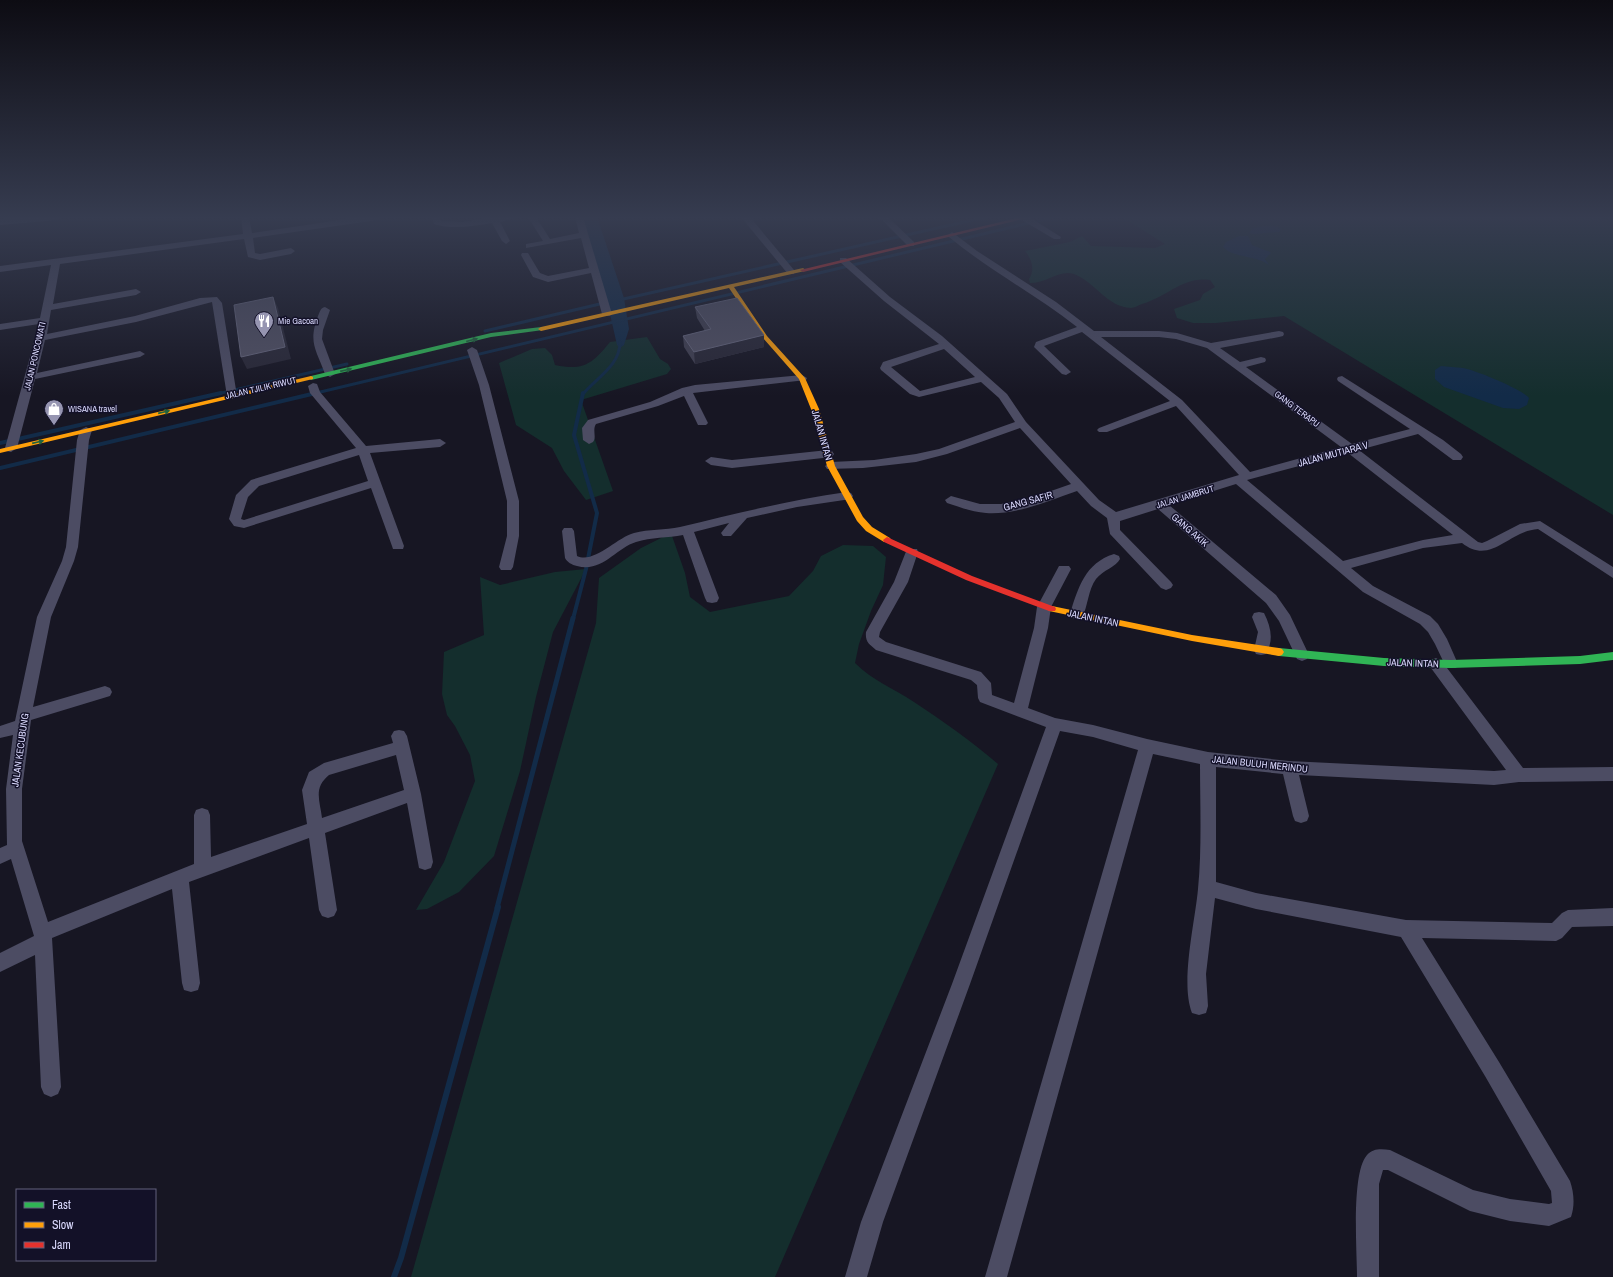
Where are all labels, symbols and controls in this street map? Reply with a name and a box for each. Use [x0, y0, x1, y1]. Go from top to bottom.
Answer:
restaurant icon: Mie Gacoan [253, 310, 275, 338]
place label: Mie Gacoan [278, 315, 318, 327]
street label: JALAN PONCOWATI [21, 321, 49, 391]
one-way arrow [466, 336, 478, 342]
one-way arrow [340, 367, 352, 373]
street label: JALAN TJILIK RIWUT [224, 374, 298, 402]
street label: GANG TERAPU [1272, 388, 1322, 430]
shop icon: WISANA travel [43, 398, 65, 426]
place label: WISANA travel [68, 403, 117, 415]
one-way arrow [158, 408, 171, 414]
street label: JALAN INTAN [809, 408, 835, 462]
one-way arrow [32, 438, 44, 444]
street label: JALAN MUTIARA V [1297, 438, 1370, 470]
street label: JALAN JAMBRUT [1155, 482, 1216, 511]
street label: GANG SAFIR [1002, 488, 1054, 514]
street label: GANG AKIK [1169, 510, 1212, 550]
street label: JALAN INTAN [1066, 606, 1120, 630]
street label: JALAN INTAN [1387, 656, 1439, 670]
street label: JALAN KECUBUNG [8, 712, 32, 788]
street label: JALAN BULUH MERINDU [1212, 753, 1309, 775]
legend [16, 1189, 156, 1261]
text: Fast [52, 1197, 71, 1213]
text: Slow [52, 1217, 74, 1233]
text: Jam [52, 1237, 71, 1253]

